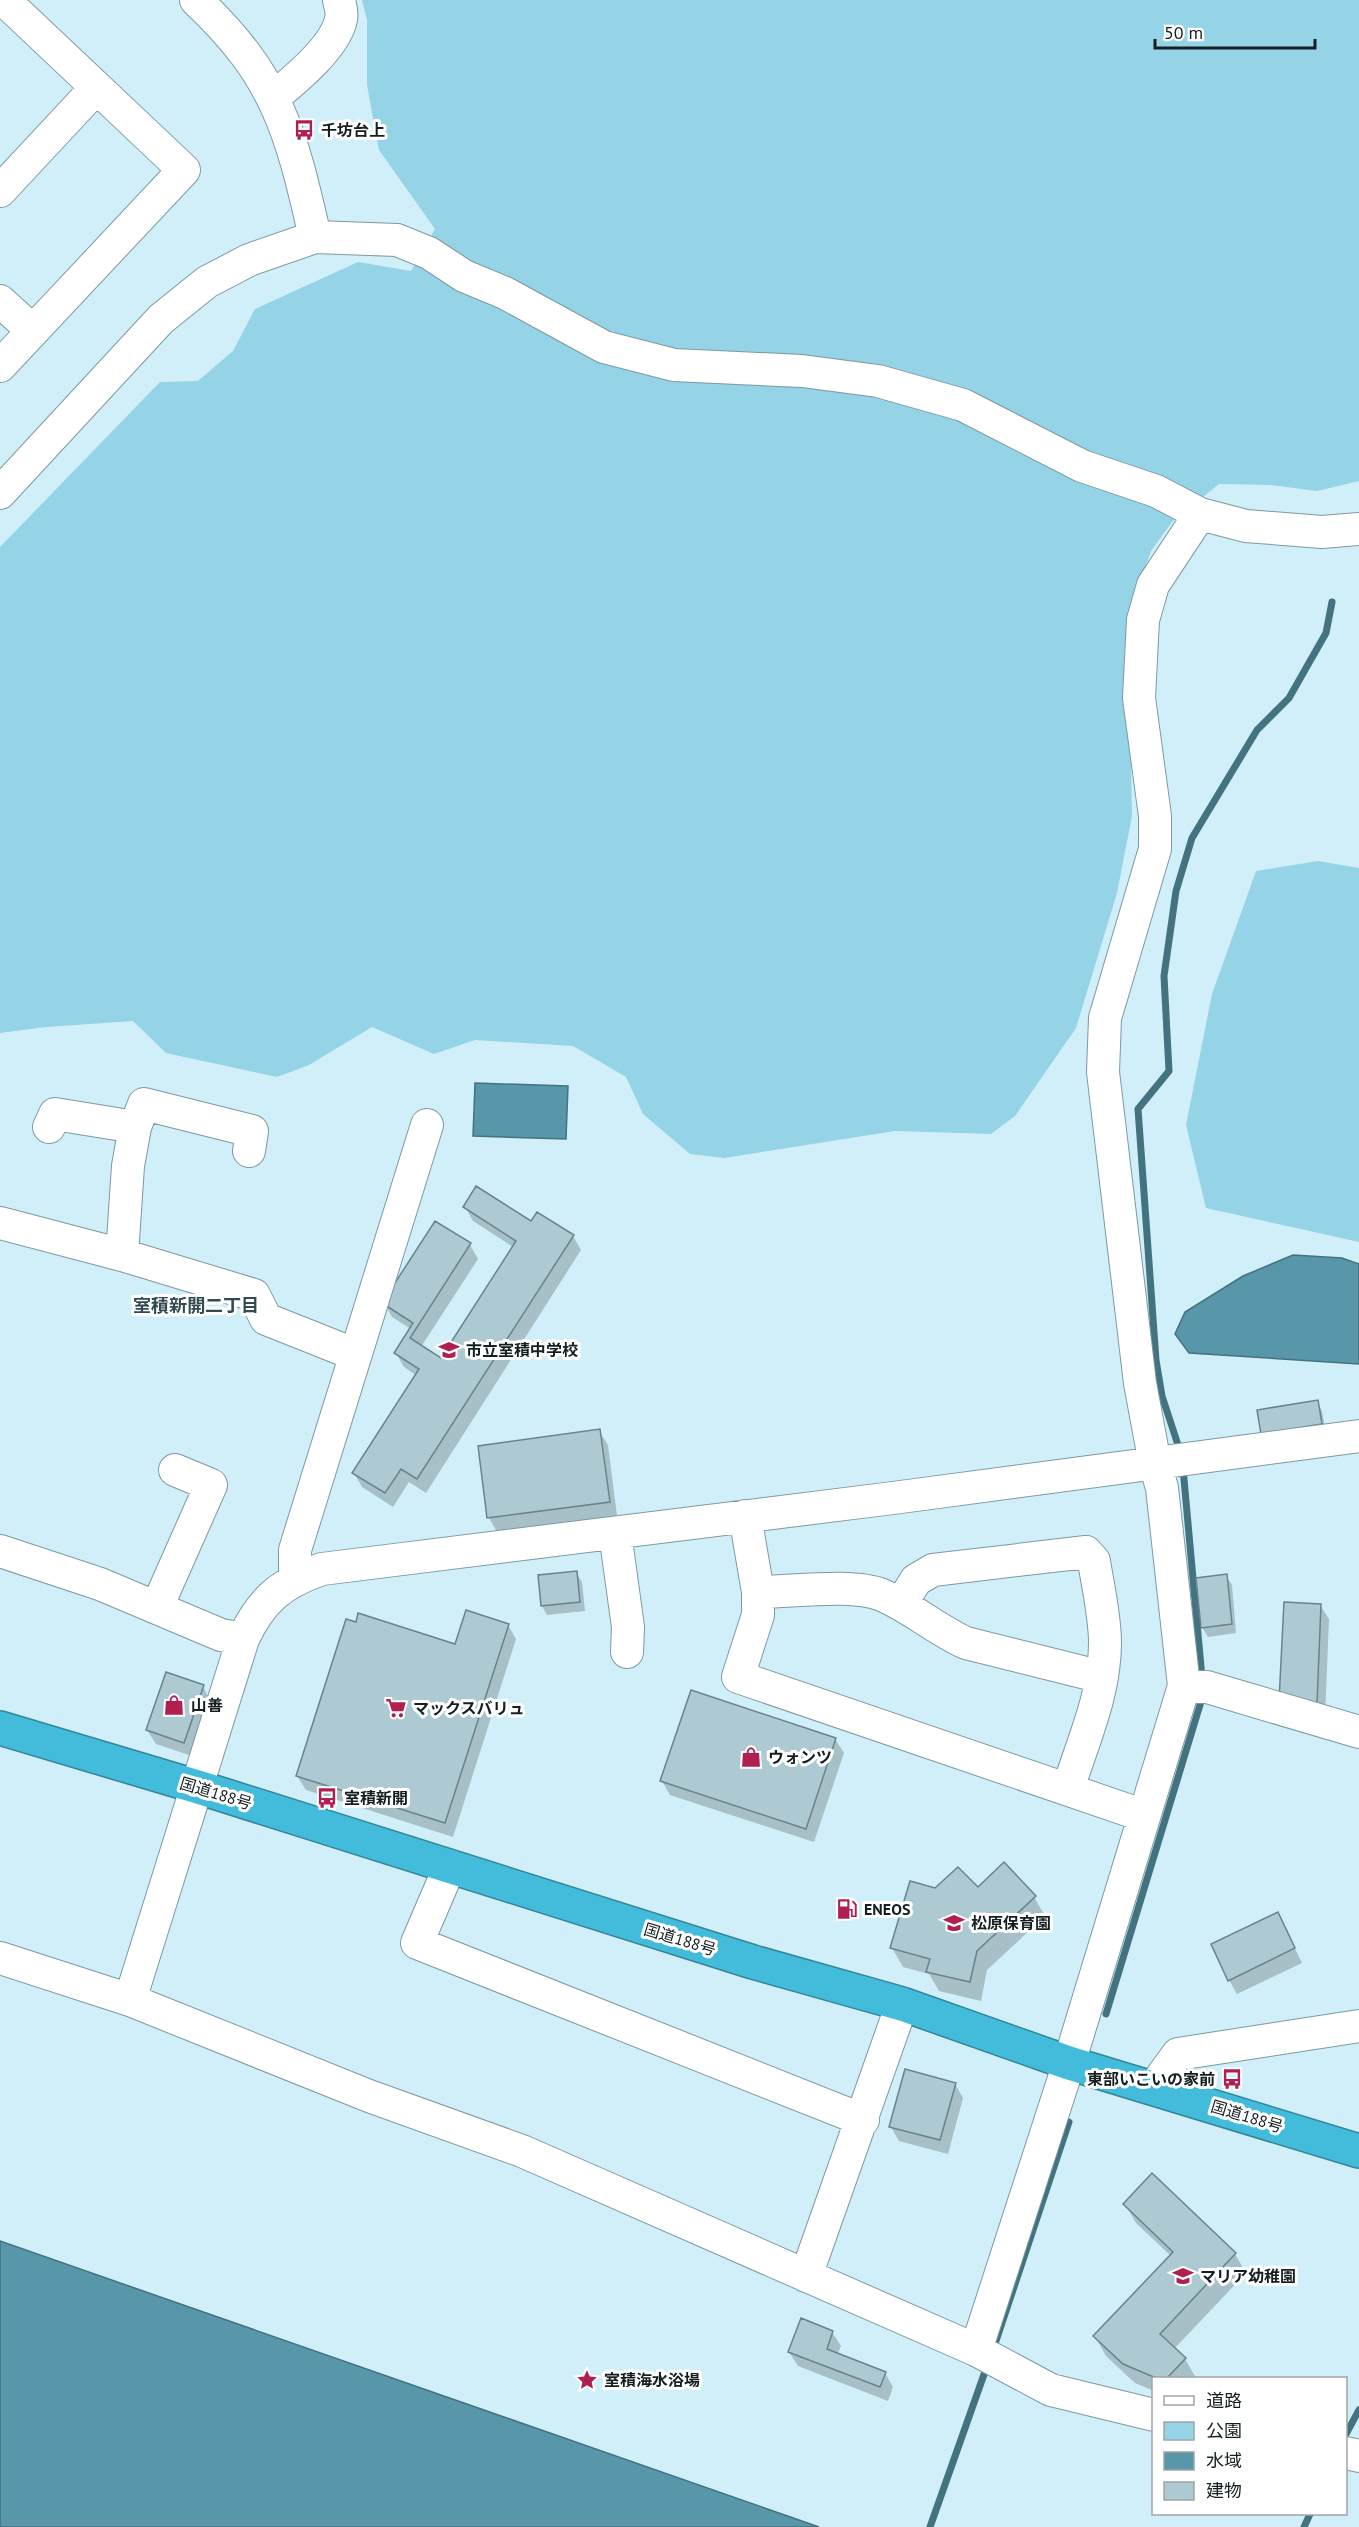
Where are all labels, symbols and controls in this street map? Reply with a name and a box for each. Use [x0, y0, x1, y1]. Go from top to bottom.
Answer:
scale bar [1155, 12, 1316, 50]
text: 50 m [1164, 21, 1203, 44]
bus stop icon: 千坊台上 [292, 118, 316, 142]
place label: 千坊台上 [321, 120, 385, 140]
district label: 室積新開二丁目 [133, 1294, 259, 1317]
school or university icon: 市立室積中学校 [437, 1338, 461, 1362]
place label: 市立室積中学校 [466, 1340, 578, 1360]
shop icon: 山善 [162, 1693, 186, 1717]
place label: 山善 [191, 1695, 223, 1715]
supermarket icon: マックスバリュ [384, 1696, 408, 1720]
place label: マックスバリュ [413, 1698, 525, 1718]
shop icon: ウォンツ [739, 1745, 763, 1769]
place label: ウォンツ [768, 1747, 832, 1767]
street label: 国道188号 [178, 1773, 254, 1813]
bus stop icon: 室積新開 [315, 1786, 339, 1810]
place label: 室積新開 [344, 1788, 408, 1808]
fuel station icon: ENEOS [835, 1897, 859, 1921]
place label: ENEOS [864, 1899, 910, 1919]
school or university icon: 松原保育園 [942, 1911, 966, 1935]
place label: 松原保育園 [971, 1913, 1051, 1933]
street label: 国道188号 [642, 1919, 718, 1959]
bus stop icon: 東部いこいの家前 [1220, 2067, 1244, 2091]
place label: 東部いこいの家前 [1087, 2069, 1215, 2089]
street label: 国道188号 [1209, 2096, 1285, 2136]
school or university icon: マリア幼稚園 [1171, 2264, 1195, 2288]
place label: マリア幼稚園 [1200, 2266, 1296, 2286]
place icon: 室積海水浴場 [575, 2368, 599, 2392]
place label: 室積海水浴場 [604, 2370, 700, 2390]
legend [1152, 2377, 1347, 2515]
text: 道路 [1206, 2389, 1242, 2412]
text: 公園 [1206, 2419, 1242, 2442]
text: 水域 [1206, 2449, 1242, 2472]
text: 建物 [1206, 2479, 1242, 2502]

